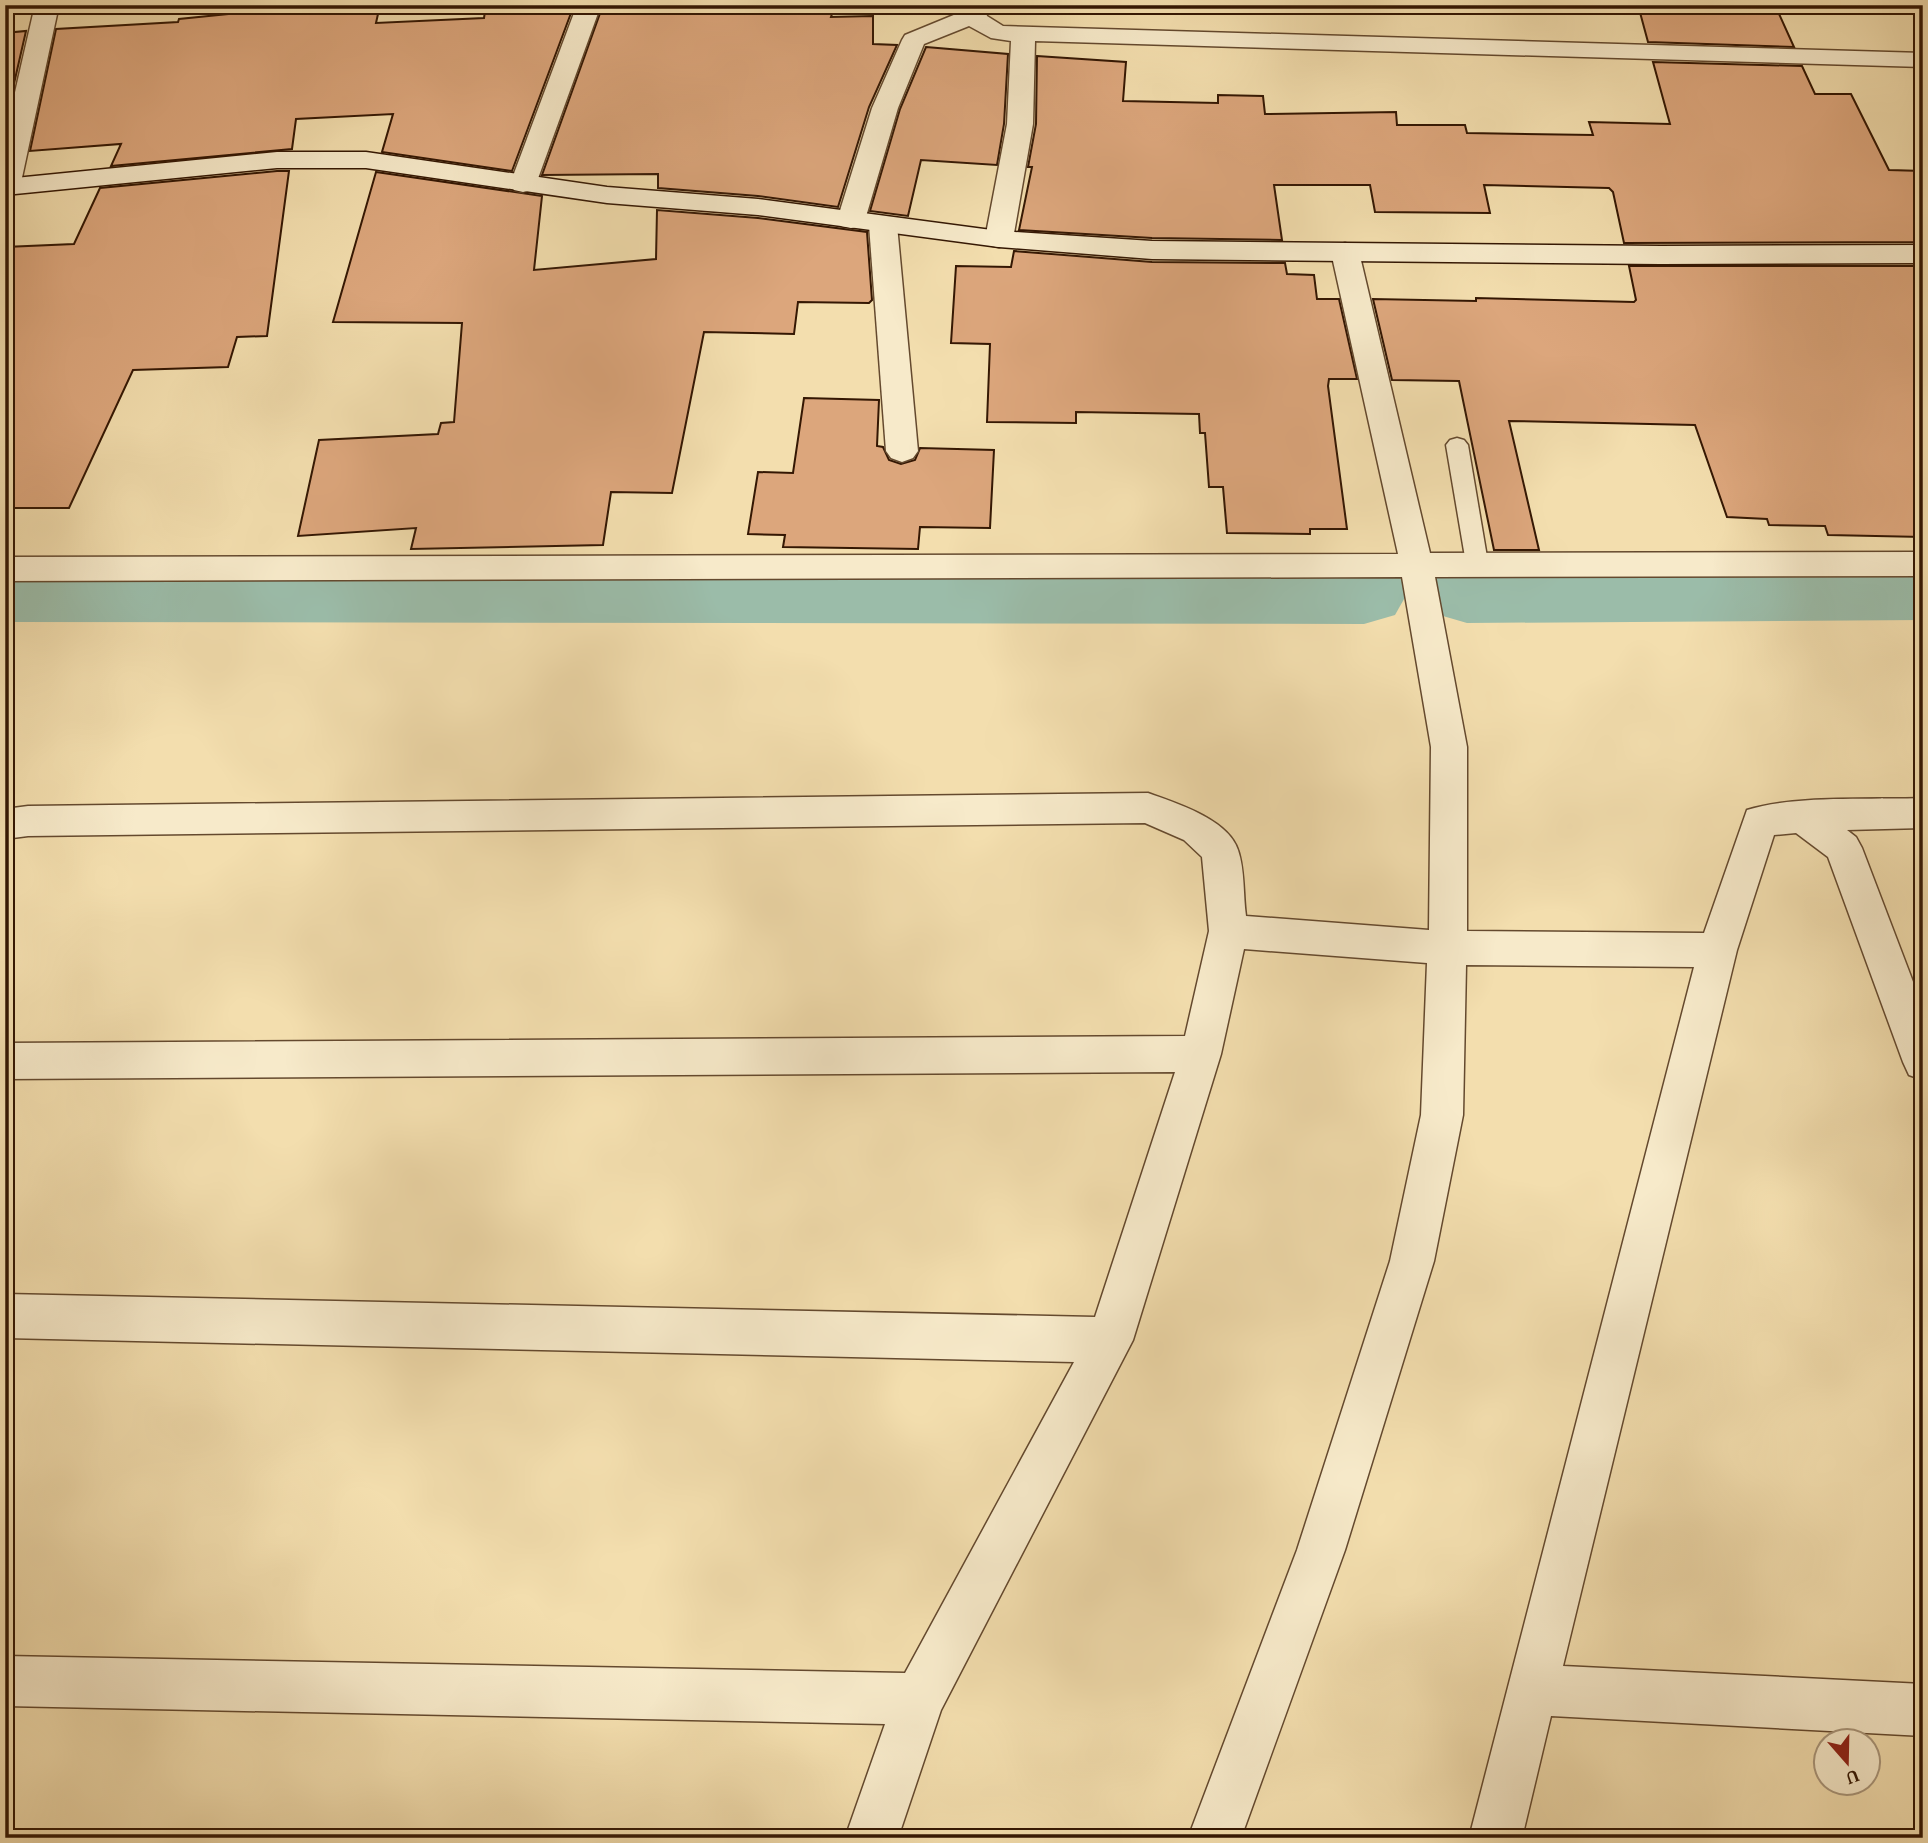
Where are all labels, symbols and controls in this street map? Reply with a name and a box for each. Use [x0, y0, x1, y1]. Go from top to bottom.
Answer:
north arrow [1812, 1728, 1882, 1798]
text: U [1842, 1763, 1864, 1793]

